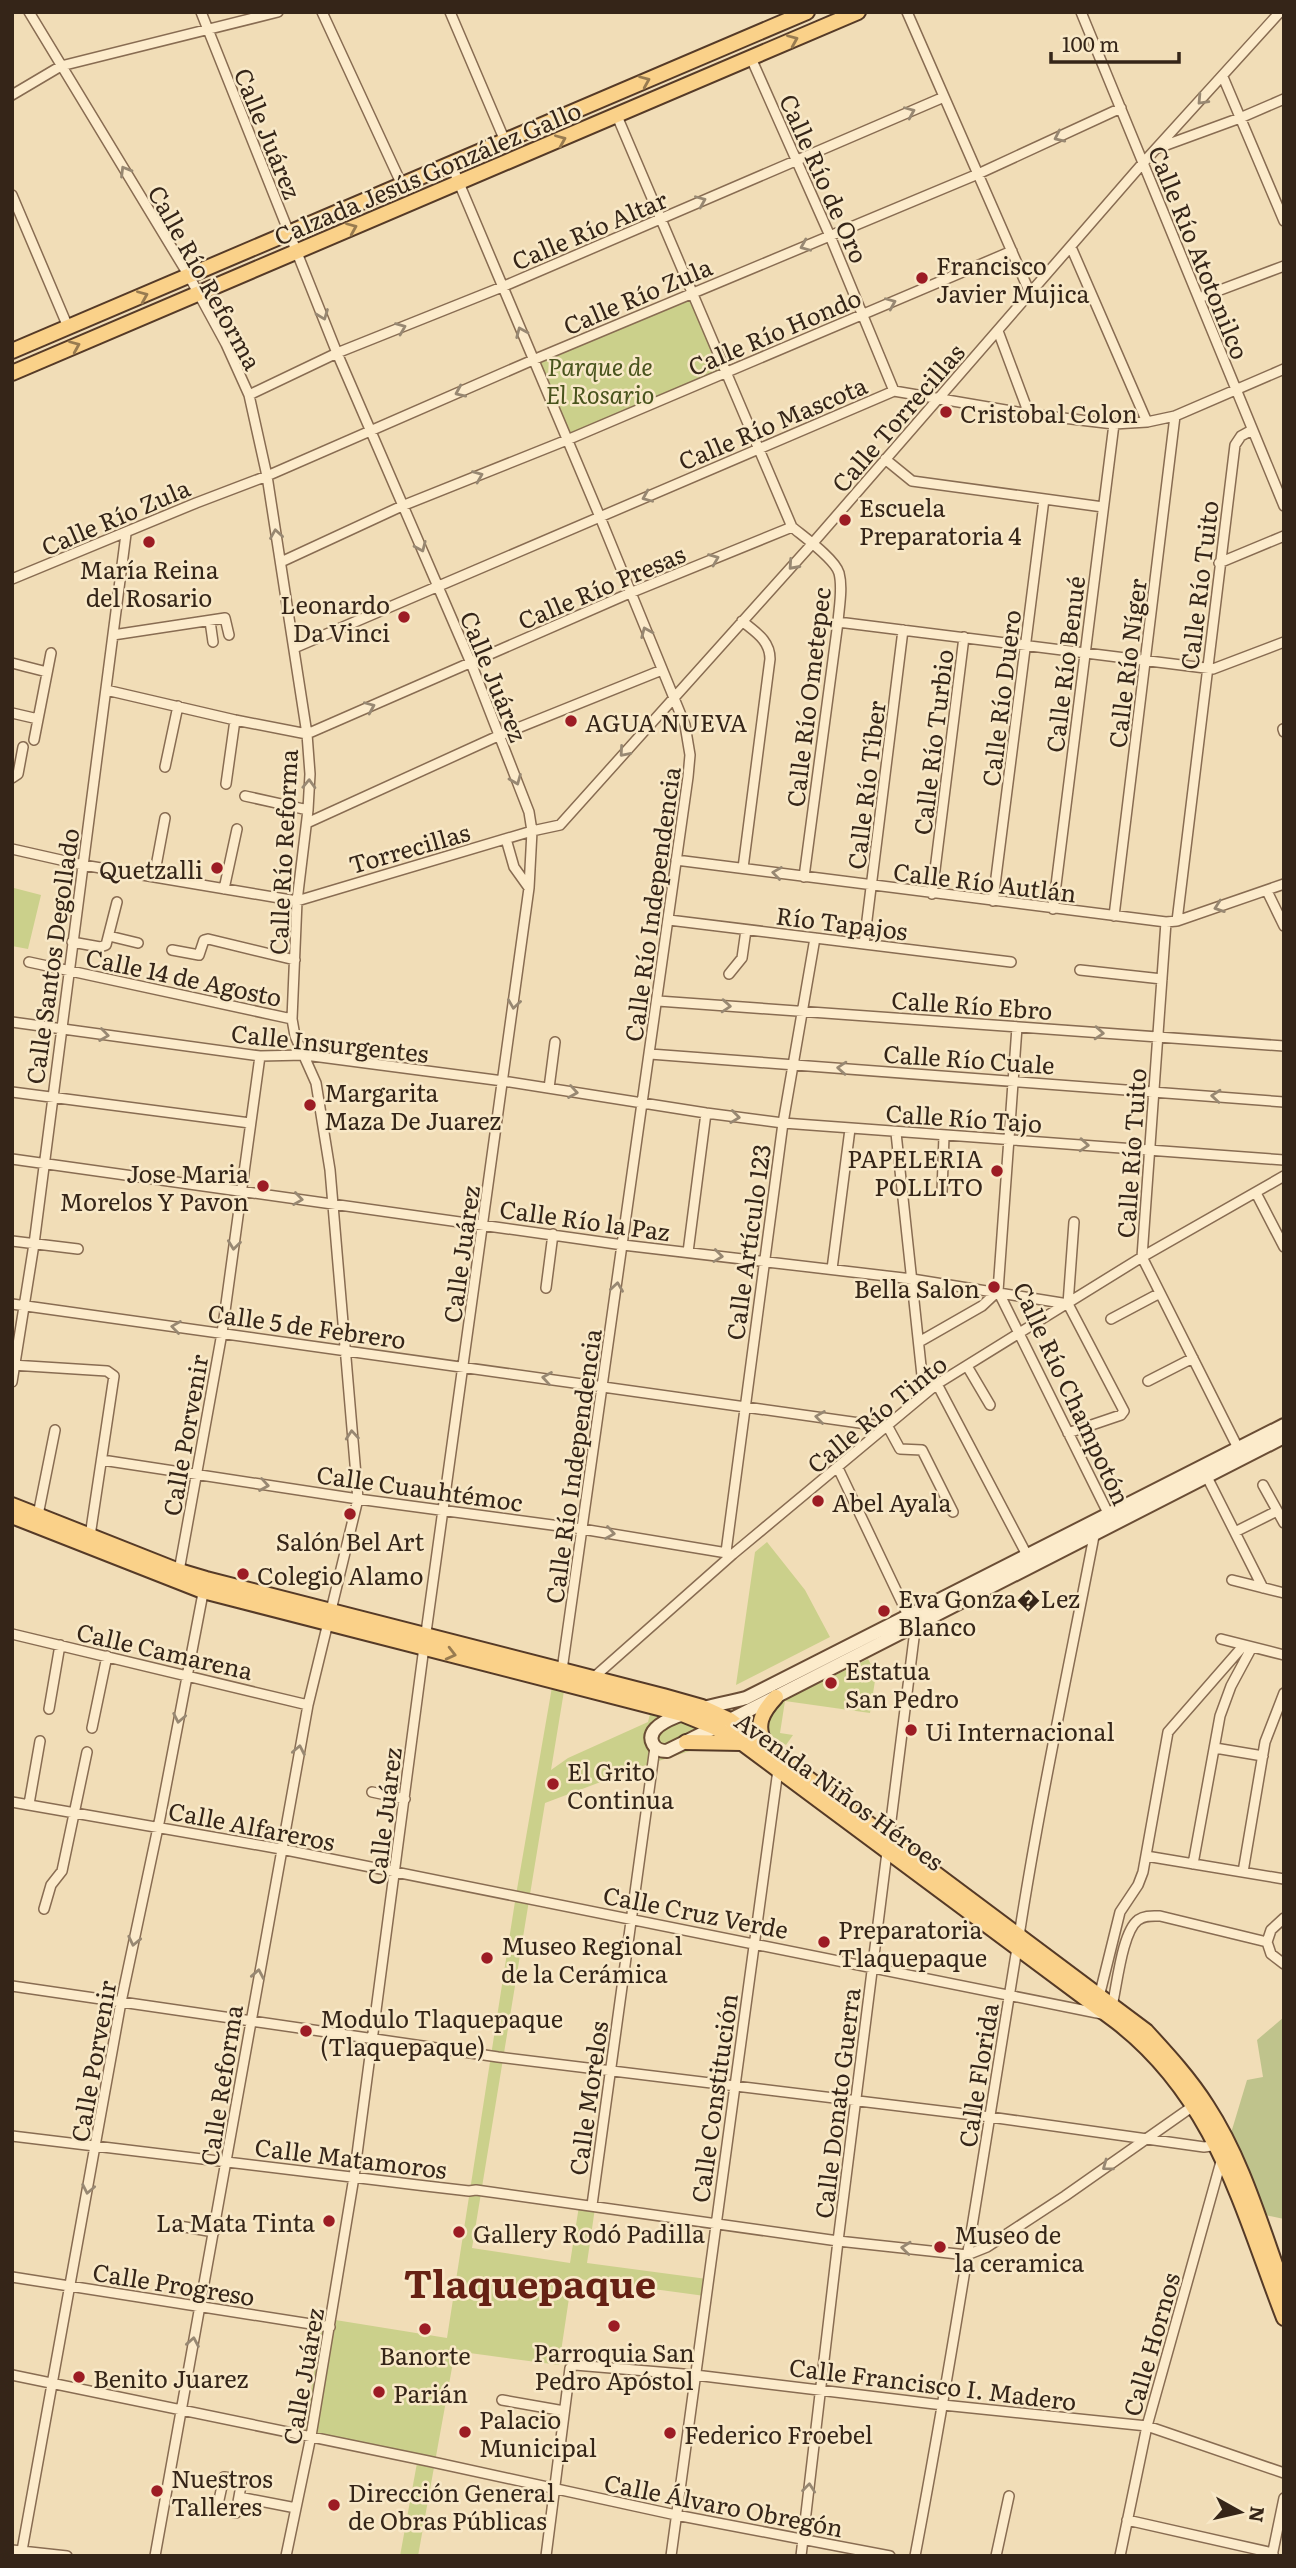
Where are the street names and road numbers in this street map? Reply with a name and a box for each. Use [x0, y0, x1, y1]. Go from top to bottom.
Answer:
street label: Calle Juárez [227, 62, 311, 204]
street label: Calle Río de Oro [772, 88, 878, 268]
street label: Calzada Jesús González Gallo [268, 91, 586, 253]
street label: Calle Río Atotonilco [1141, 140, 1259, 364]
street label: Calle Río Reforma [141, 178, 271, 376]
street label: Calle Río Altar [506, 180, 673, 277]
street label: Calle Río Zula [557, 248, 717, 342]
street label: Calle Río Hondo [682, 279, 866, 383]
street label: Calle Torrecillas [822, 335, 972, 499]
street label: Calle Río Mascota [672, 366, 872, 478]
street label: Calle Río Zula [35, 469, 195, 563]
street label: Calle Río Tuito [1170, 498, 1226, 672]
street label: Calle Río Presas [512, 535, 690, 637]
street label: Calle Río Benué [1036, 574, 1092, 754]
street label: Calle Río Níger [1098, 576, 1154, 750]
street label: Calle Río Ometepec [776, 585, 838, 809]
street label: Calle Juárez [453, 605, 537, 747]
street label: Calle Río Duero [972, 608, 1028, 788]
street label: Calle Río Turbio [903, 647, 961, 837]
street label: Calle Río Tíber [837, 698, 893, 871]
street label: Calle Río Reforma [259, 748, 305, 956]
street label: Calle Río Independencia [614, 764, 688, 1044]
street label: Torrecillas [344, 813, 474, 881]
street label: Calle Santos Degollado [16, 826, 86, 1086]
street label: Calle Río Autlán [891, 852, 1079, 910]
street label: Río Tapajos [774, 897, 910, 947]
street label: Calle 14 de Agosto [83, 938, 285, 1014]
street label: Calle Río Ebro [890, 981, 1054, 1027]
street label: Calle Insurgentes [230, 1014, 431, 1070]
street label: Calle Río Cuale [882, 1035, 1056, 1081]
street label: Calle Río Tuito [1107, 1067, 1153, 1239]
street label: Calle Río Tajo [885, 1094, 1043, 1140]
street label: Calle Artículo 123 [716, 1142, 778, 1342]
street label: Calle Juárez [433, 1183, 487, 1325]
street label: Calle Río la Paz [498, 1190, 673, 1248]
street label: Calle Río Champotón [1006, 1276, 1140, 1511]
street label: Calle 5 de Febrero [206, 1294, 408, 1356]
street label: Calle Río Independencia [535, 1326, 609, 1606]
street label: Calle Río Tinto [798, 1346, 954, 1480]
street label: Calle Porvenir [153, 1351, 216, 1518]
street label: Calle Cuauhtémoc [315, 1455, 525, 1519]
street label: Calle Camarena [73, 1613, 257, 1687]
street label: Avenida Niños Héroes [728, 1702, 952, 1878]
street label: Calle Juárez [357, 1745, 409, 1887]
street label: Calle Alfareros [166, 1792, 338, 1858]
street label: Calle Cruz Verde [600, 1876, 792, 1946]
street label: Calle Porvenir [61, 1977, 124, 2144]
street label: Calle Donato Guerra [804, 1985, 868, 2220]
street label: Calle Constitución [681, 1991, 745, 2205]
street label: Calle Florida [948, 2000, 1006, 2150]
street label: Calle Reforma [190, 2002, 250, 2168]
street label: Calle Morelos [559, 2018, 615, 2177]
street label: Calle Matamoros [253, 2128, 449, 2186]
street label: Calle Progreso [90, 2253, 258, 2313]
street label: Calle Hornos [1113, 2268, 1187, 2420]
street label: Calle Juárez [273, 2305, 331, 2447]
street label: Calle Francisco I. Madero [787, 2348, 1079, 2418]
street label: Calle Álvaro Obregón [602, 2464, 847, 2544]

